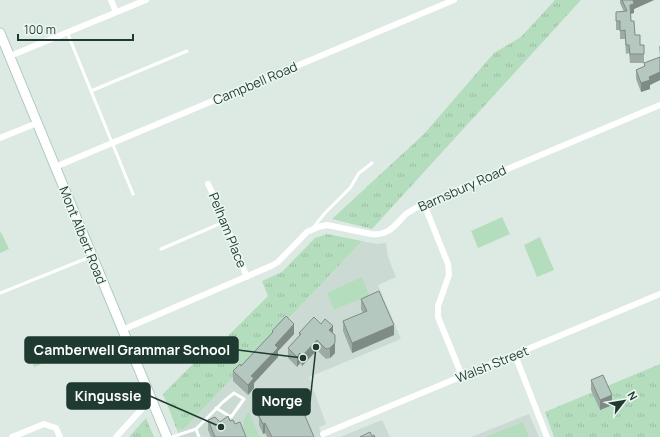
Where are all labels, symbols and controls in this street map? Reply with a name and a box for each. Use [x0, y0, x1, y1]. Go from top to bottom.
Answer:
scale bar [18, 16, 133, 42]
text: 100 m [24, 21, 56, 38]
street label: Campbell Road [210, 57, 300, 109]
street label: Barnsbury Road [415, 161, 509, 215]
street label: Mont Albert Road [55, 183, 111, 287]
street label: Pelham Place [205, 190, 251, 271]
callout: Camberwell Grammar School [25, 337, 238, 363]
text: Camberwell Grammar School [34, 340, 230, 359]
street label: Walsh Street [453, 341, 531, 387]
north arrow [604, 381, 644, 421]
callout: Kingussie [67, 383, 150, 409]
text: Kingussie [75, 386, 141, 405]
text: N [625, 388, 642, 403]
callout: Norge [253, 389, 310, 415]
text: Norge [261, 391, 303, 410]

